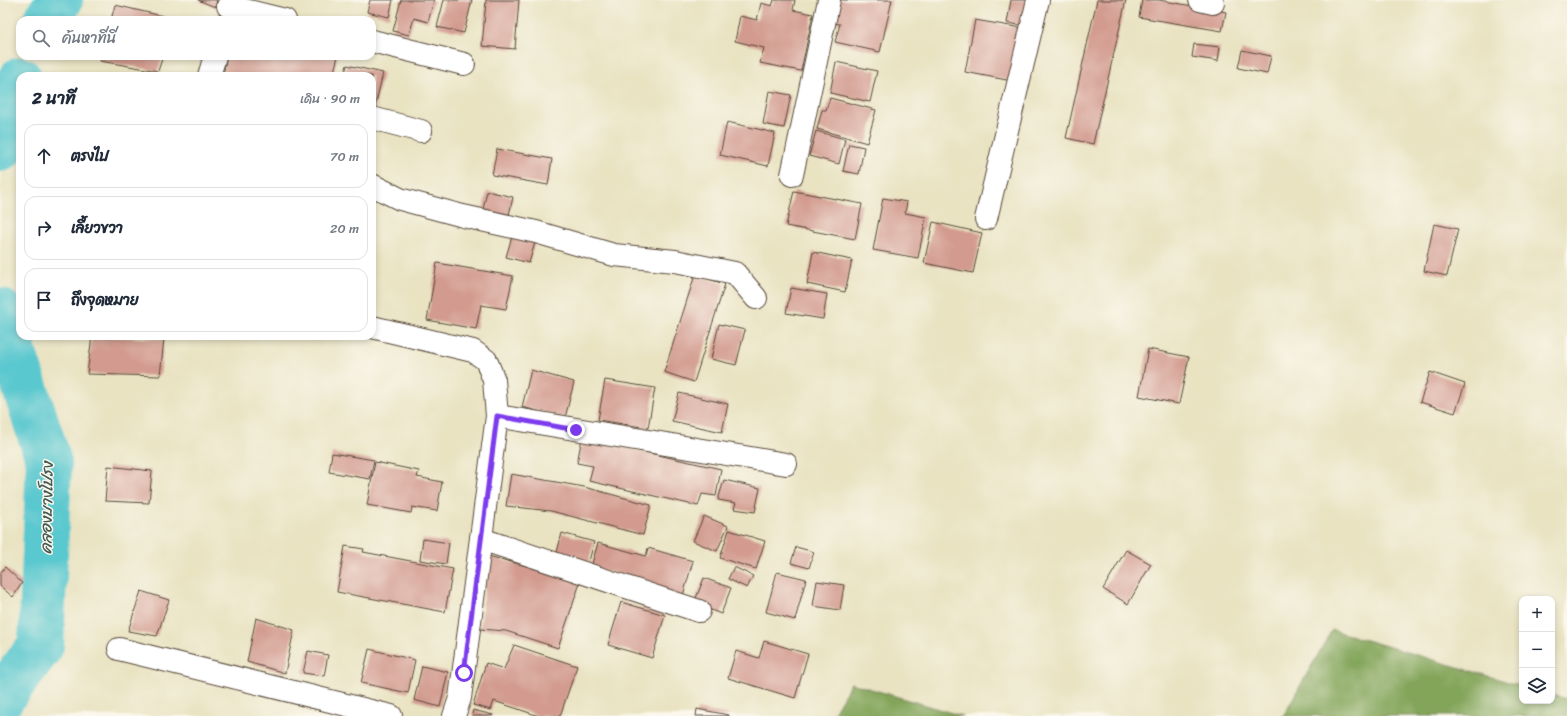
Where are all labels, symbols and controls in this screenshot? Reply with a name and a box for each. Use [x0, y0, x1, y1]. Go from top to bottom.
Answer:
search box [16, 16, 376, 60]
text: ค้นหาที่นี่ [62, 25, 116, 51]
icon: search [30, 27, 52, 49]
text: 2 นาที [32, 83, 76, 113]
text: เดิน · 90 m [300, 87, 360, 110]
text: ตรงไป [71, 143, 109, 169]
icon: ahead [33, 145, 55, 167]
text: 70 m [330, 145, 359, 168]
text: เลี้ยวขวา [71, 215, 123, 241]
icon: right [33, 217, 55, 239]
text: 20 m [330, 217, 359, 240]
text: ถึงจุดหมาย [71, 287, 139, 313]
icon: arrive [33, 289, 55, 311]
route end [567, 421, 585, 439]
water label: คลองบางโปรง [31, 459, 62, 554]
map controls [1519, 596, 1555, 704]
button: + [1519, 596, 1555, 632]
button: − [1519, 632, 1555, 668]
route start [455, 664, 473, 682]
button: layers [1519, 668, 1555, 704]

